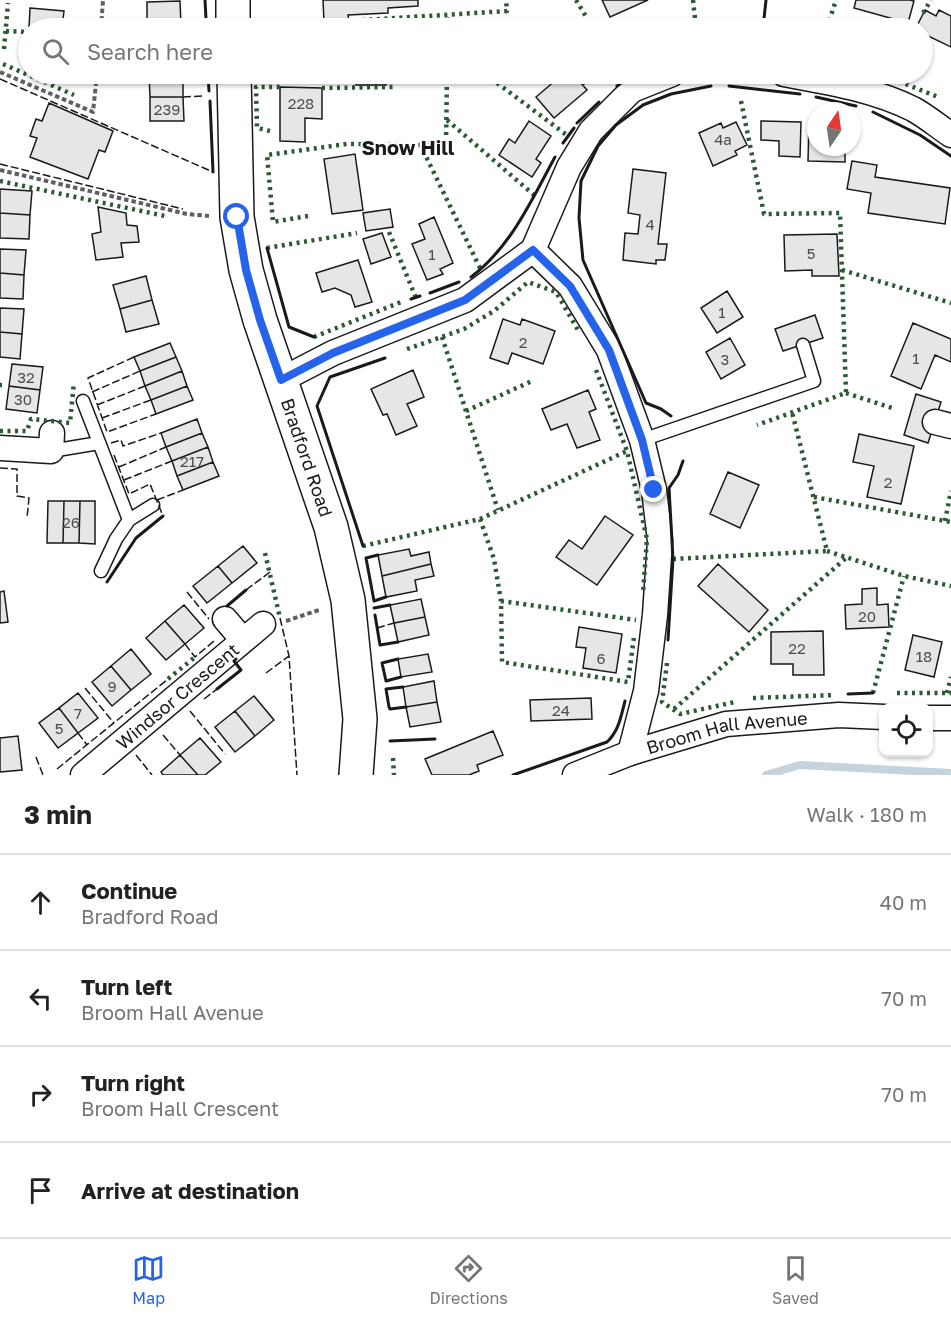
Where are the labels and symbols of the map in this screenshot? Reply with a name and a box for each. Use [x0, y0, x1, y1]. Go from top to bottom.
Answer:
house number: 228 [288, 94, 314, 112]
house number: 239 [154, 100, 180, 118]
north arrow [807, 102, 861, 156]
house number: 4a [714, 130, 732, 148]
district label: Snow Hill [361, 135, 455, 159]
route start [223, 203, 249, 229]
house number: 4 [645, 215, 655, 233]
house number: 5 [807, 244, 815, 262]
house number: 1 [428, 245, 436, 263]
house number: 1 [718, 303, 726, 321]
house number: 2 [519, 333, 527, 351]
house number: 1 [912, 349, 920, 367]
house number: 3 [721, 350, 729, 368]
house number: 32 [17, 368, 35, 386]
house number: 30 [14, 390, 32, 408]
street label: Bradford Road [277, 395, 338, 520]
house number: 217 [180, 452, 204, 470]
house number: 2 [884, 473, 892, 491]
route end [640, 476, 666, 502]
house number: 26 [62, 513, 80, 531]
house number: 20 [858, 607, 876, 625]
street label: Windsor Crescent [111, 638, 243, 754]
house number: 22 [788, 639, 806, 657]
house number: 18 [916, 647, 932, 665]
house number: 6 [596, 649, 606, 667]
house number: 9 [107, 677, 117, 695]
house number: 24 [552, 701, 570, 719]
house number: 7 [74, 704, 82, 722]
street label: Broom Hall Avenue [644, 707, 808, 758]
house number: 5 [55, 719, 63, 737]

